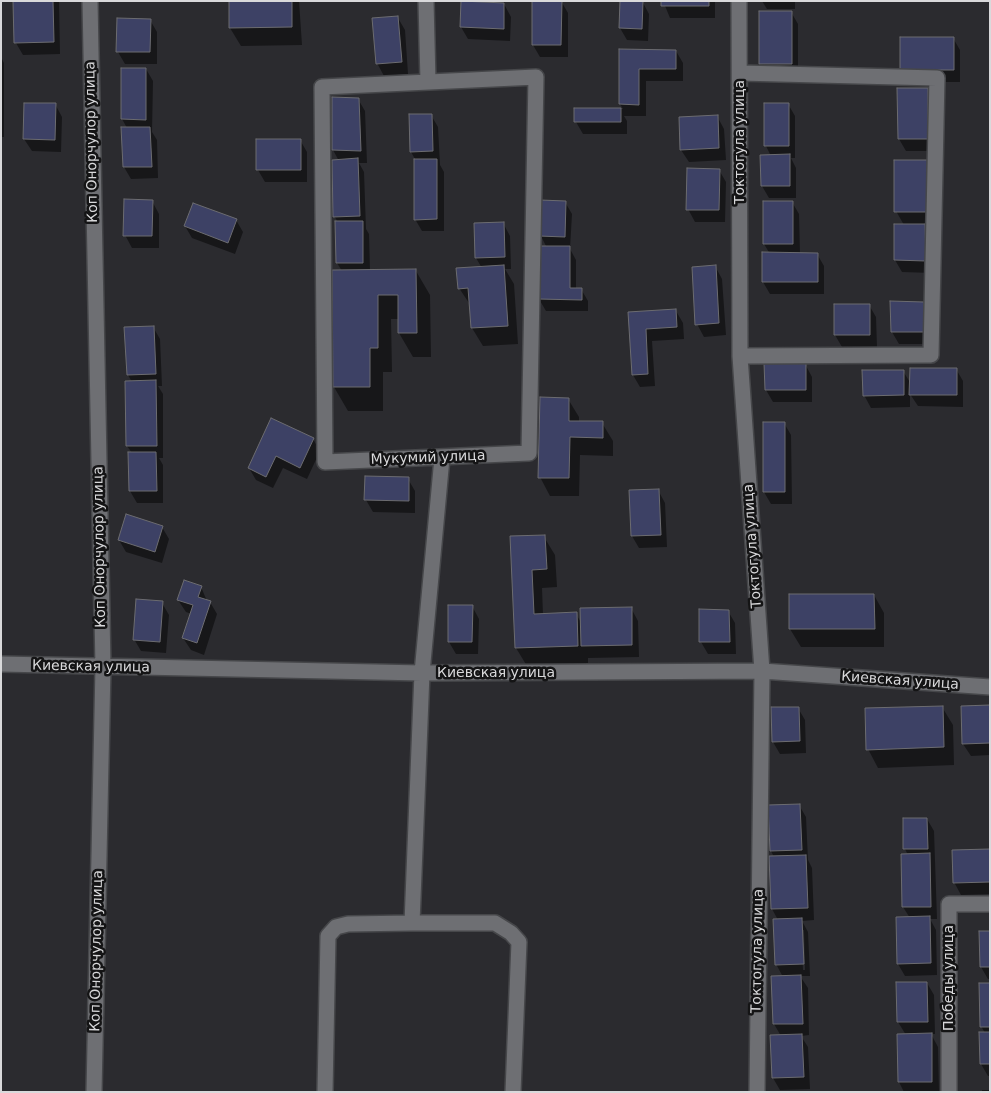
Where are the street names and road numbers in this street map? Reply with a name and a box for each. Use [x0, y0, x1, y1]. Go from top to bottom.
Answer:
street label: Коп Онорчулор улица [82, 61, 102, 223]
street label: Токтогула улица [732, 80, 748, 204]
street label: Мукумий улица [370, 448, 486, 468]
street label: Коп Онорчулор улица [90, 466, 110, 628]
street label: Токтогула улица [740, 483, 766, 609]
street label: Киевская улица [32, 658, 150, 676]
street label: Киевская улица [437, 665, 555, 681]
street label: Киевская улица [841, 669, 959, 693]
street label: Коп Онорчулор улица [87, 870, 107, 1032]
street label: Токтогула улица [749, 889, 767, 1013]
street label: Победы улица [941, 925, 957, 1031]

